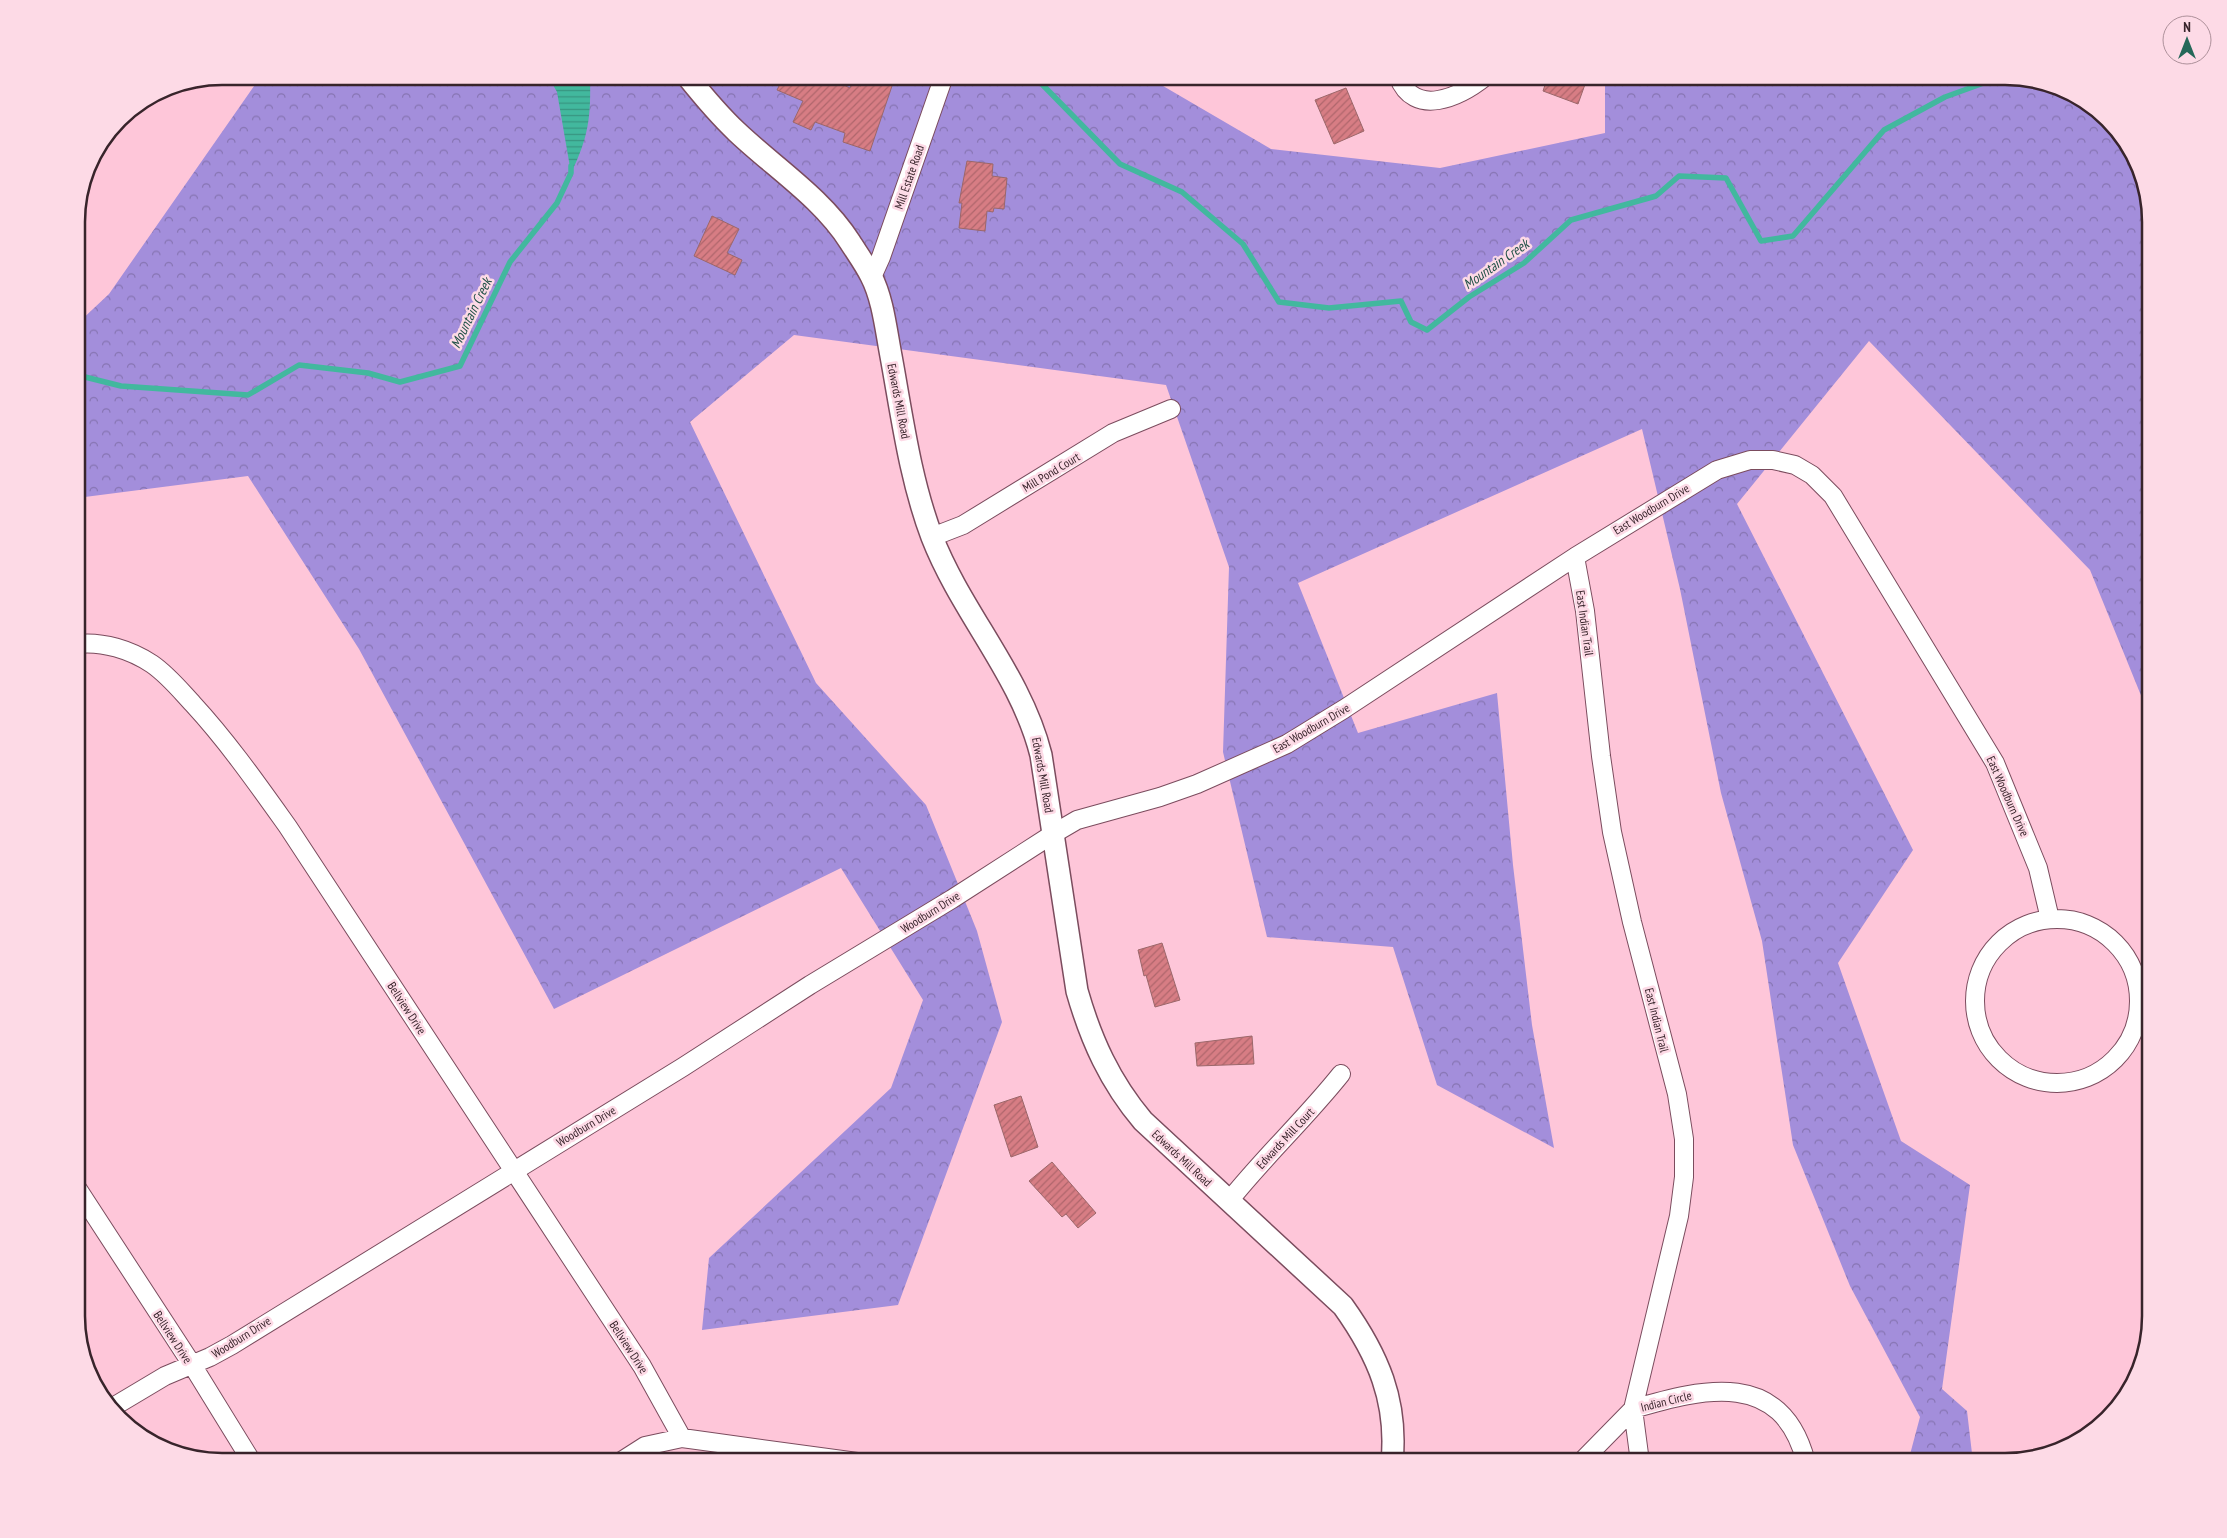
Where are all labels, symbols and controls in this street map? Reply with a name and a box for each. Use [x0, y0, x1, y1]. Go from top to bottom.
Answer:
north arrow [2162, 15, 2212, 65]
text: N [2183, 18, 2191, 36]
street label: Mill Estate Road [891, 143, 927, 211]
water label: Mountain Creek [1460, 234, 1533, 293]
water label: Mountain Creek [446, 274, 496, 351]
street label: Edwards Mill Road [884, 362, 914, 440]
street label: Mill Pond Court [1020, 449, 1083, 495]
street label: East Woodburn Drive [1610, 480, 1692, 538]
street label: East Indian Trail [1573, 589, 1597, 657]
street label: East Woodburn Drive [1270, 700, 1352, 756]
street label: Edwards Mill Road [1029, 736, 1057, 814]
street label: East Woodburn Drive [1984, 754, 2032, 838]
street label: Woodburn Drive [898, 888, 962, 936]
street label: Bellview Drive [384, 979, 430, 1037]
street label: East Indian Trail [1642, 986, 1672, 1054]
street label: Woodburn Drive [554, 1102, 618, 1150]
street label: Edwards Mill Court [1253, 1104, 1318, 1172]
street label: Edwards Mill Road [1149, 1127, 1215, 1189]
street label: Bellview Drive [150, 1308, 196, 1366]
street label: Woodburn Drive [209, 1313, 273, 1361]
street label: Bellview Drive [606, 1318, 652, 1376]
street label: Indian Circle [1639, 1387, 1693, 1415]

